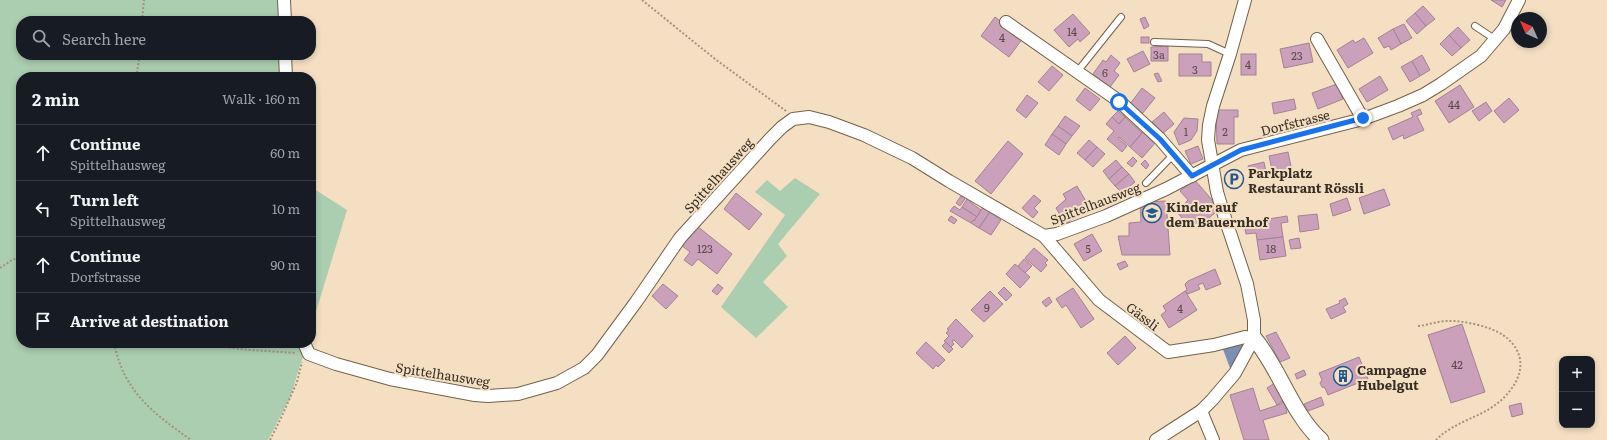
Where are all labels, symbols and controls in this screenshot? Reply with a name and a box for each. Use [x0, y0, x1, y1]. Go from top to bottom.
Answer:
north arrow [1511, 12, 1547, 48]
search box [16, 16, 316, 60]
house number: 14 [1067, 23, 1077, 39]
icon: search [30, 27, 52, 49]
text: Search here [62, 27, 146, 50]
house number: 4 [999, 29, 1005, 45]
house number: 3a [1153, 46, 1165, 62]
house number: 23 [1291, 47, 1303, 63]
house number: 4 [1245, 56, 1251, 72]
house number: 3 [1192, 61, 1198, 77]
house number: 6 [1102, 64, 1108, 80]
text: 2 min [32, 86, 80, 111]
text: Walk · 160 m [222, 89, 300, 108]
route start [1110, 93, 1128, 111]
house number: 44 [1448, 96, 1460, 112]
street label: Dorfstrasse [1258, 104, 1332, 140]
route end [1354, 109, 1372, 127]
house number: 1 [1184, 123, 1189, 139]
house number: 2 [1222, 123, 1228, 139]
text: Continue [70, 132, 140, 155]
street label: Spittelhausweg [679, 133, 758, 217]
icon: ahead [32, 142, 54, 164]
text: 60 m [270, 143, 300, 162]
text: Spittelhausweg [70, 155, 166, 174]
place label: Parkplatz Restaurant Rössli [1248, 163, 1364, 197]
parking icon: Parkplatz Restaurant Rössli [1223, 168, 1245, 190]
street label: Spittelhausweg [1047, 177, 1144, 229]
text: Turn left [70, 188, 139, 211]
place label: Kinder auf dem Bauernhof [1166, 197, 1270, 231]
icon: left [32, 198, 54, 220]
text: 10 m [272, 199, 300, 218]
school or university icon: Kinder auf dem Bauernhof [1141, 202, 1163, 224]
text: Spittelhausweg [70, 211, 166, 230]
house number: 123 [697, 240, 713, 256]
house number: 5 [1085, 240, 1091, 256]
house number: 18 [1266, 240, 1276, 256]
text: Continue [70, 244, 140, 267]
icon: ahead [32, 254, 54, 276]
text: 90 m [270, 255, 300, 274]
text: Dorfstrasse [70, 267, 141, 286]
street label: Gässli [1122, 297, 1164, 335]
house number: 9 [984, 299, 990, 315]
house number: 4 [1177, 300, 1183, 316]
text: Arrive at destination [70, 309, 229, 332]
icon: arrive [32, 310, 54, 332]
house number: 42 [1451, 356, 1463, 372]
map controls [1559, 356, 1595, 428]
button: + [1559, 356, 1595, 392]
street label: Spittelhausweg [394, 357, 492, 391]
place label: Campagne Hubelgut [1357, 360, 1427, 394]
building icon: Campagne Hubelgut [1332, 365, 1354, 387]
button: − [1559, 392, 1595, 428]

